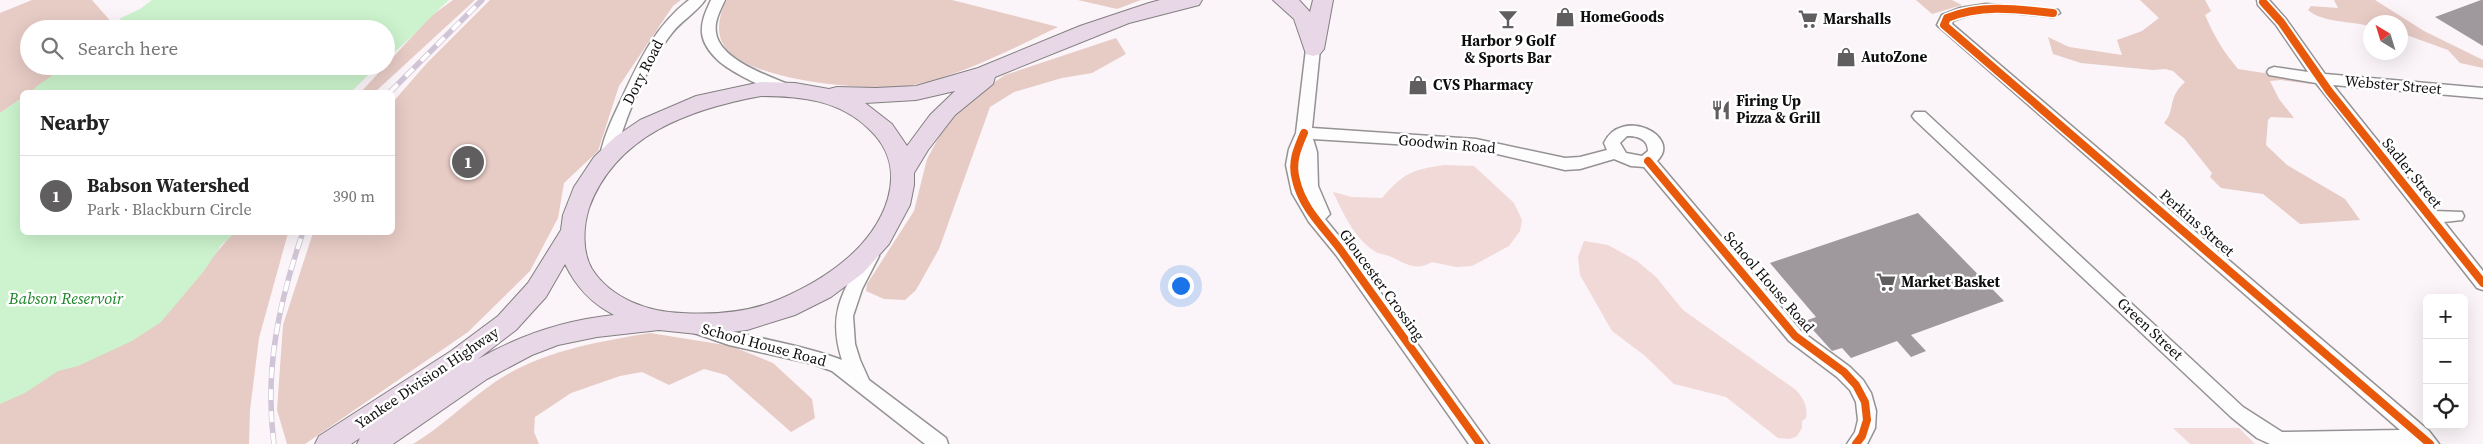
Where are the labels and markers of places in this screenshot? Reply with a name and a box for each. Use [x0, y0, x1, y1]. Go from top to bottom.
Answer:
shop icon: HomeGoods [1554, 6, 1576, 28]
place label: HomeGoods [1580, 6, 1664, 27]
bar icon: Harbor 9 Golf & Sports Bar [1497, 8, 1519, 30]
supermarket icon: Marshalls [1797, 8, 1819, 30]
place label: Marshalls [1823, 8, 1891, 29]
place label: Harbor 9 Golf & Sports Bar [1461, 30, 1556, 68]
shop icon: AutoZone [1835, 46, 1857, 68]
place label: AutoZone [1861, 46, 1927, 67]
shop icon: CVS Pharmacy [1407, 74, 1429, 96]
place label: CVS Pharmacy [1433, 74, 1533, 95]
place label: Firing Up Pizza & Grill [1736, 90, 1821, 128]
restaurant icon: Firing Up Pizza & Grill [1710, 99, 1732, 121]
pin: 1 [452, 143, 484, 181]
supermarket icon: Market Basket [1875, 271, 1897, 293]
place label: Market Basket [1901, 271, 2001, 292]

